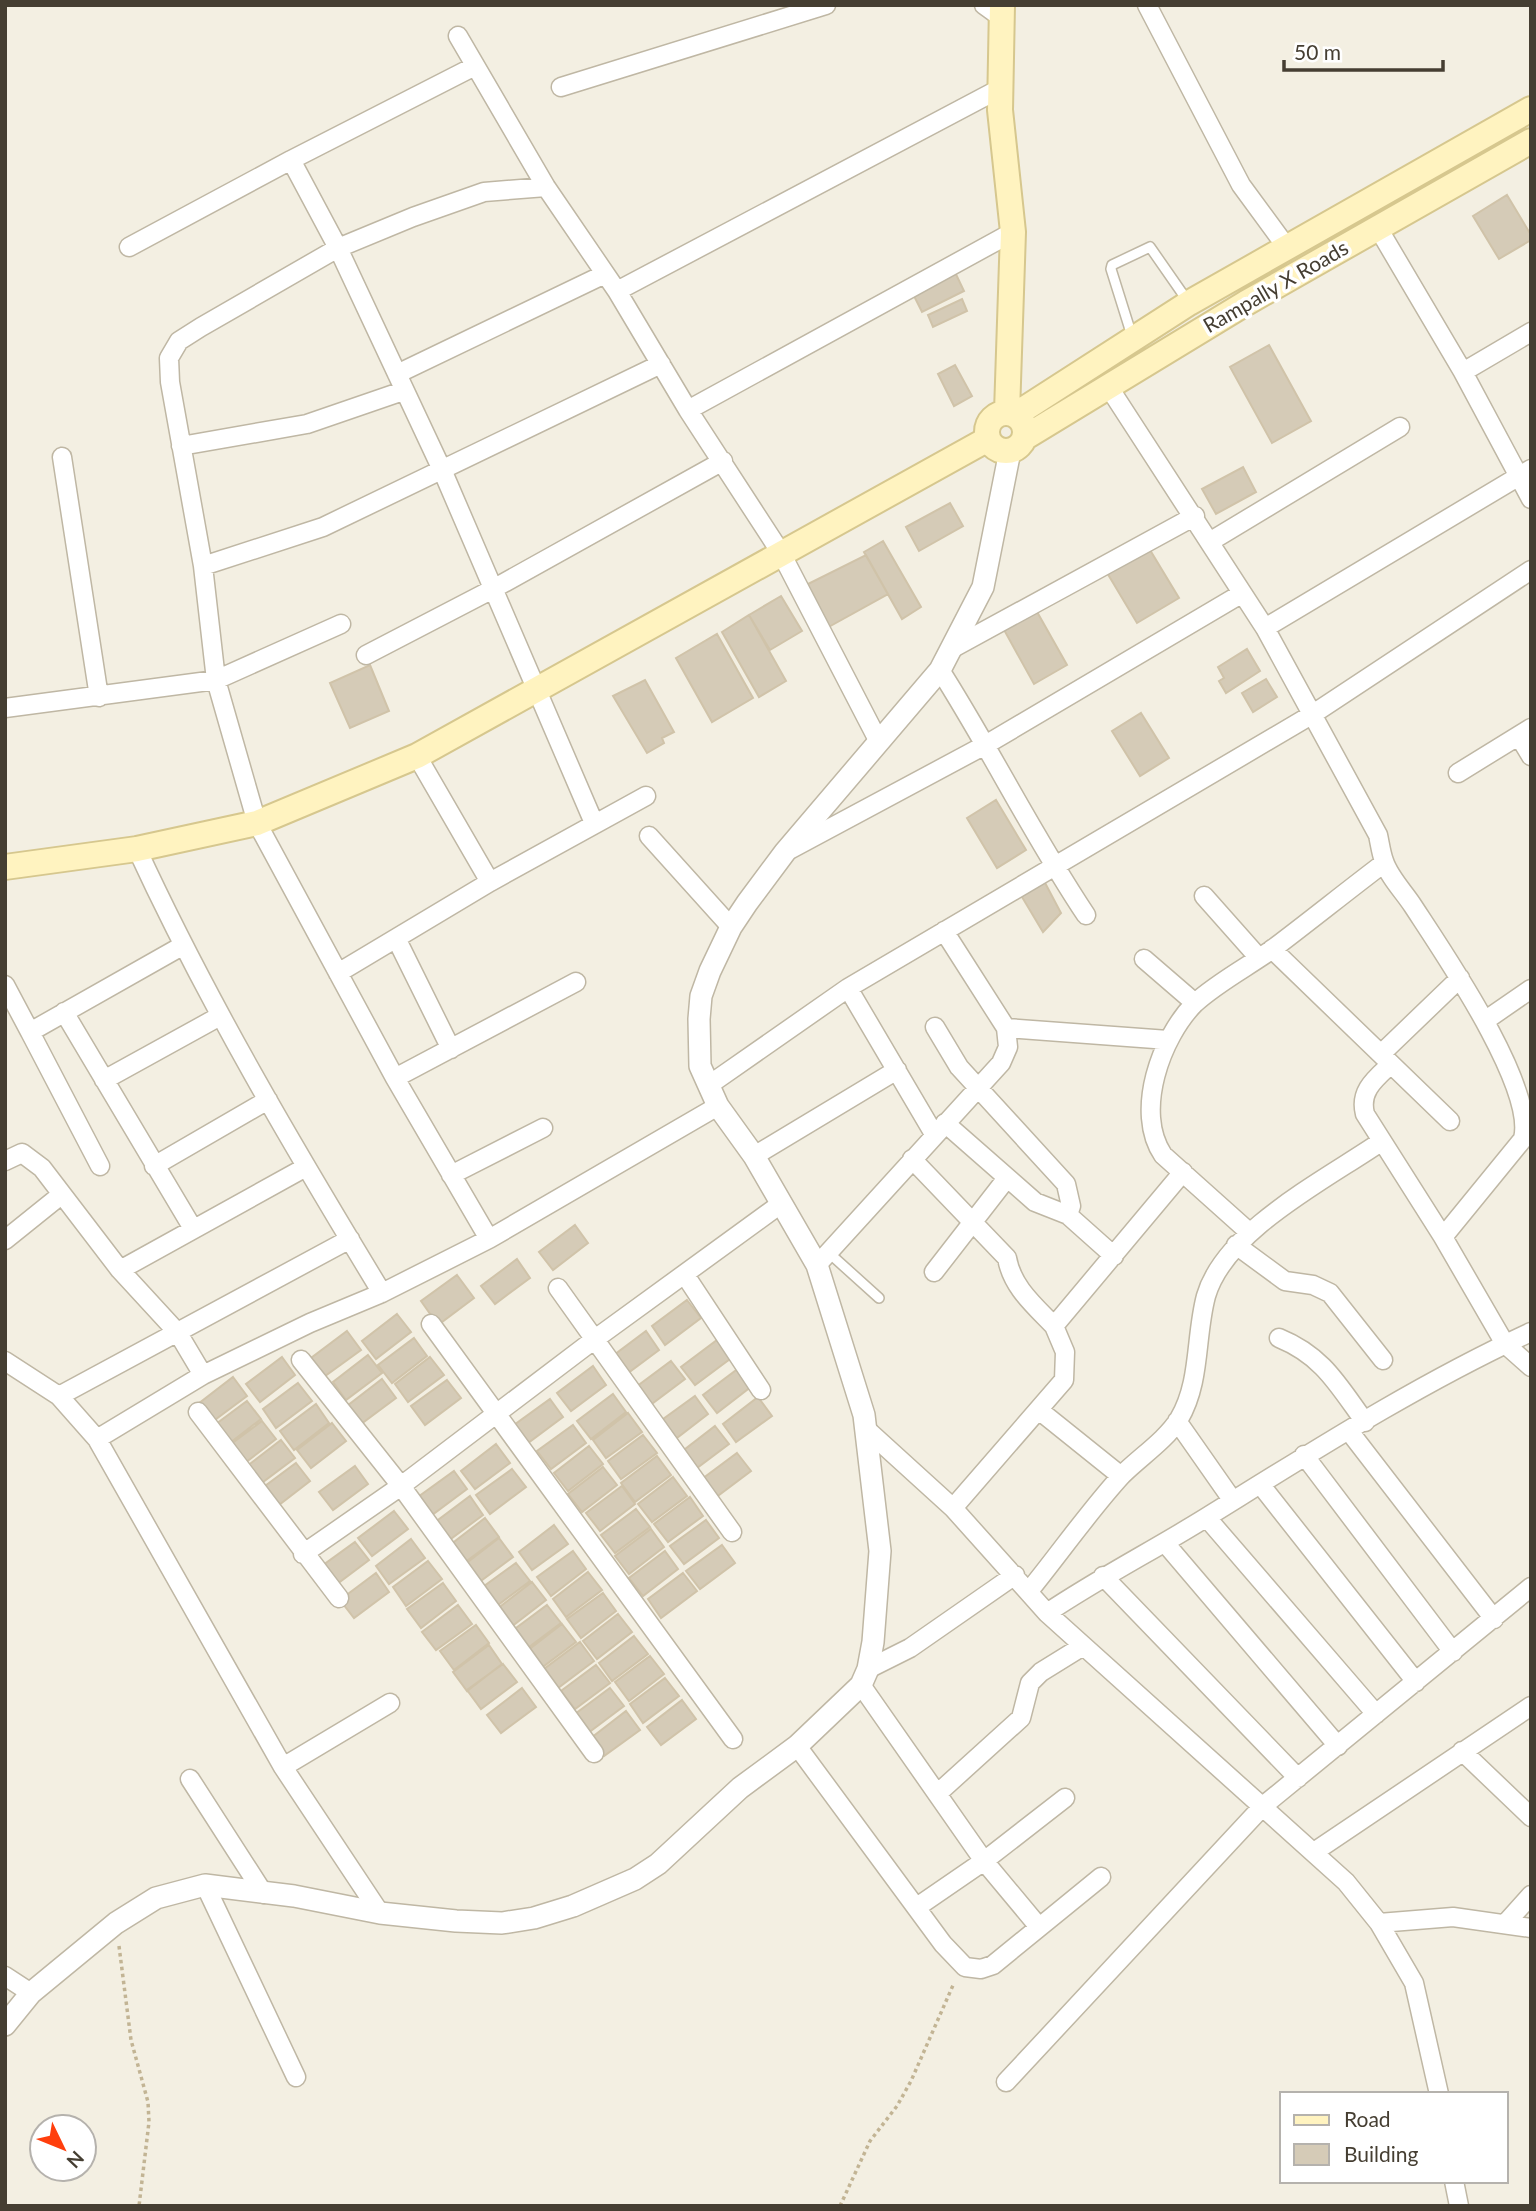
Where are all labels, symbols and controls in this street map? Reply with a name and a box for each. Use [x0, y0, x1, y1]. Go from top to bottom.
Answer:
scale bar [1284, 28, 1443, 72]
text: 50 m [1294, 39, 1341, 64]
street label: Rampally X Roads [1198, 234, 1352, 337]
legend [1280, 2092, 1508, 2183]
text: Road [1344, 2106, 1391, 2131]
north arrow [28, 2113, 98, 2183]
text: Building [1344, 2141, 1419, 2166]
text: N [62, 2147, 89, 2173]

